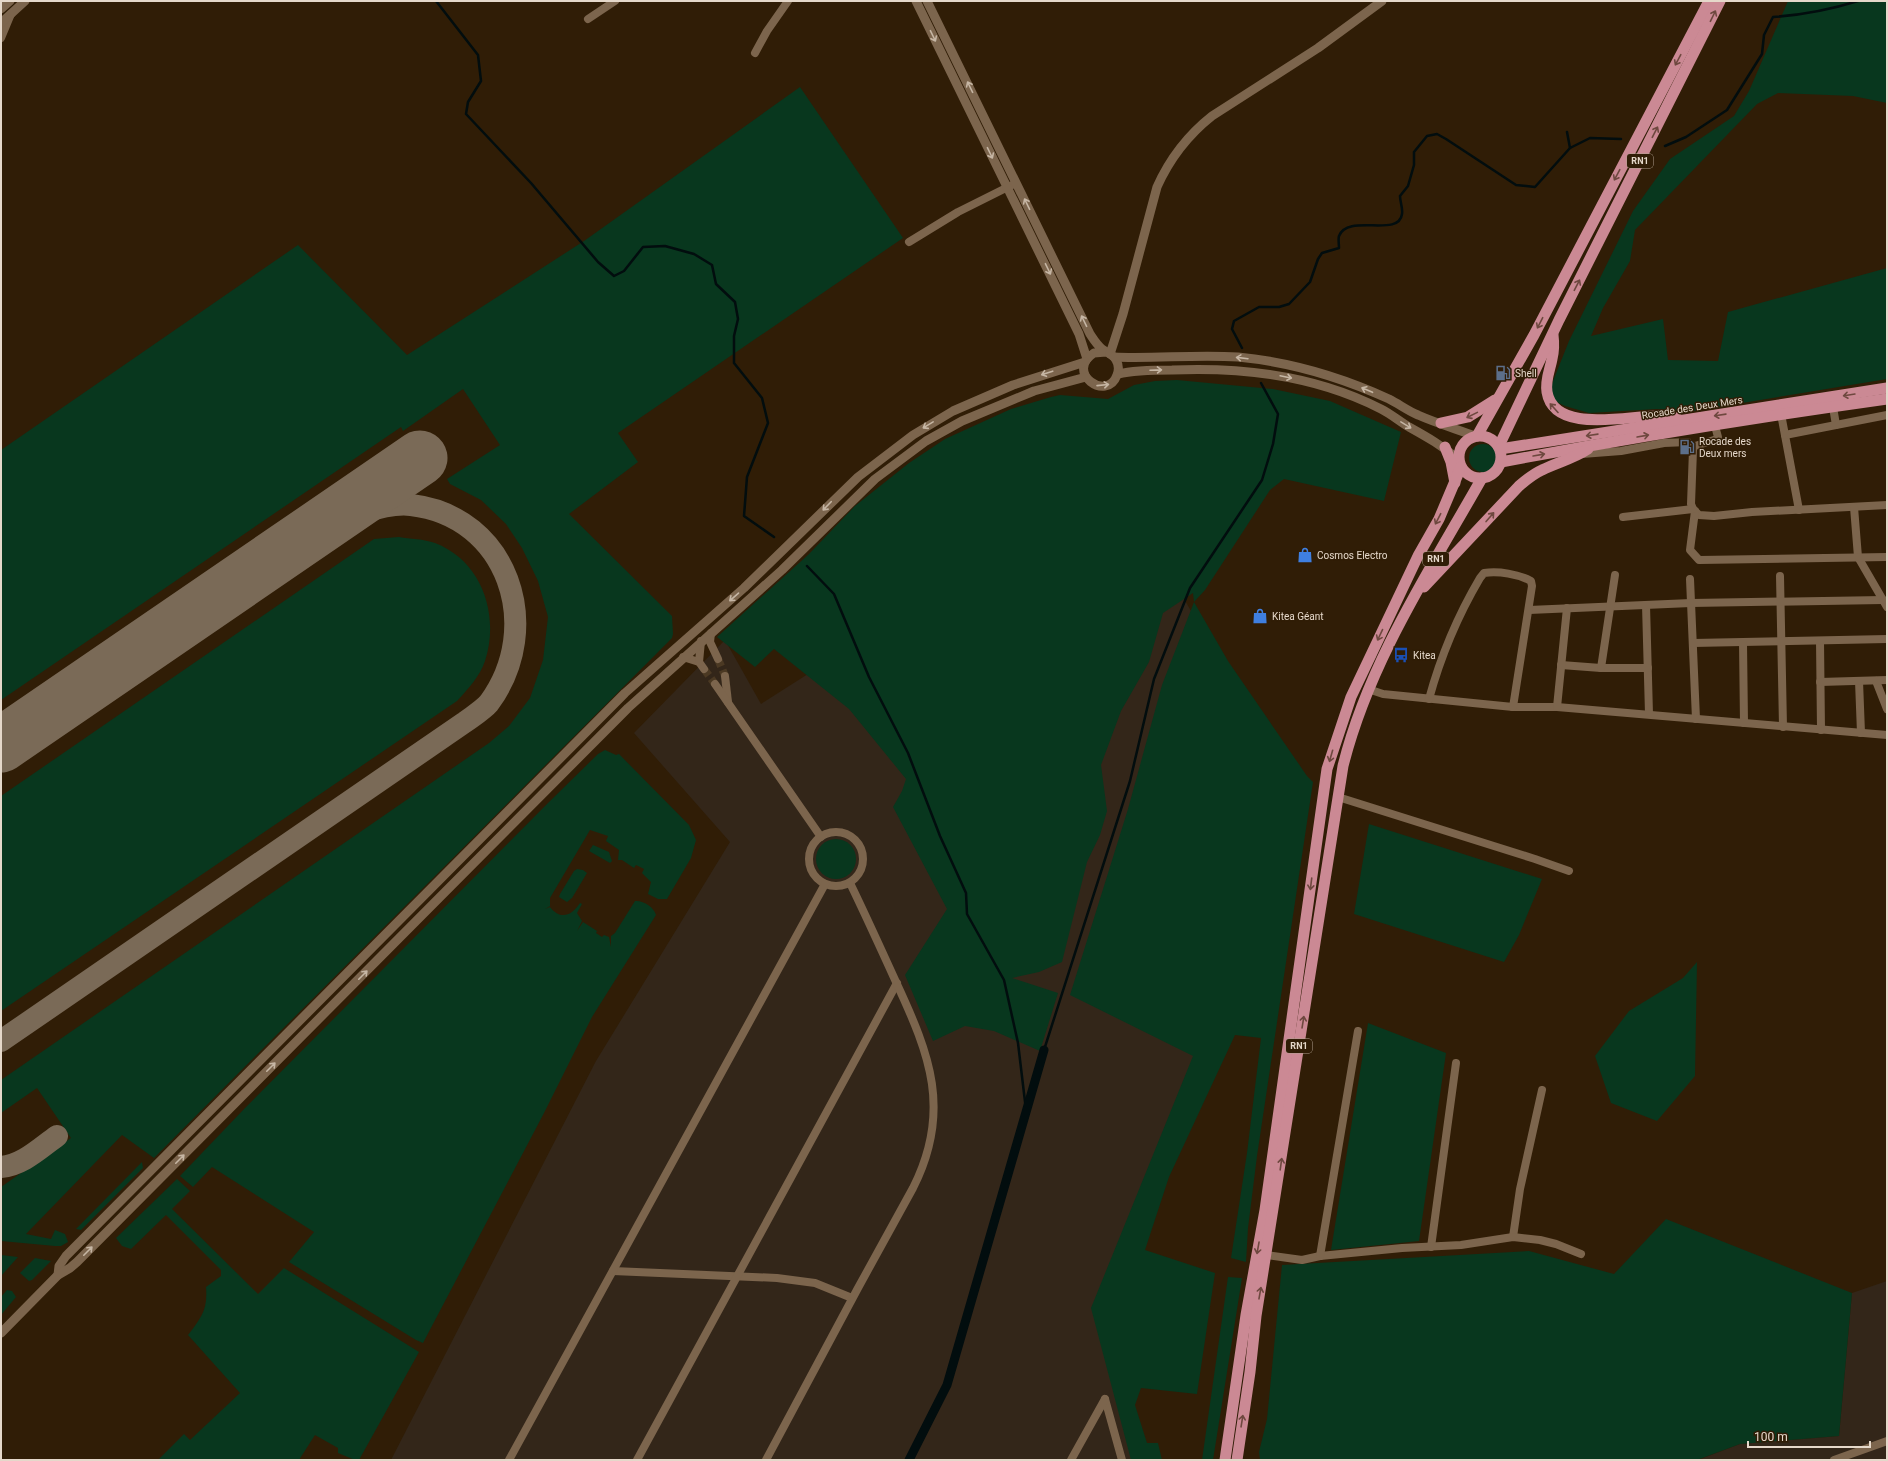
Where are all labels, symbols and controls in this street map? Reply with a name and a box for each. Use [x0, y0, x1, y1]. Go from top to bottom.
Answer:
one-way arrow [1710, 10, 1717, 22]
one-way arrow [930, 30, 937, 42]
one-way arrow [1674, 54, 1681, 66]
one-way arrow [966, 82, 973, 94]
one-way arrow [1652, 126, 1659, 138]
one-way arrow [987, 146, 995, 158]
road number: RN1 [1627, 154, 1653, 168]
one-way arrow [1613, 169, 1621, 181]
one-way arrow [1023, 198, 1030, 210]
one-way arrow [1045, 263, 1052, 275]
one-way arrow [1574, 280, 1581, 292]
one-way arrow [1080, 315, 1087, 327]
one-way arrow [1536, 316, 1543, 328]
one-way arrow [1236, 354, 1249, 362]
fuel station icon: Shell [1494, 364, 1512, 382]
one-way arrow [1149, 366, 1162, 374]
place label: Shell [1515, 368, 1537, 379]
one-way arrow [1041, 370, 1054, 377]
one-way arrow [1279, 374, 1292, 382]
one-way arrow [1096, 381, 1109, 389]
one-way arrow [1362, 386, 1374, 393]
one-way arrow [1842, 391, 1855, 399]
street label: Rocade des Deux Mers [1641, 394, 1743, 421]
one-way arrow [1550, 403, 1559, 413]
one-way arrow [1714, 411, 1727, 419]
one-way arrow [1466, 412, 1478, 419]
one-way arrow [1400, 421, 1412, 429]
one-way arrow [922, 422, 934, 430]
one-way arrow [1586, 431, 1599, 439]
one-way arrow [1636, 432, 1649, 440]
place label: Rocade des Deux mers [1699, 436, 1751, 459]
fuel station icon: Rocade des Deux mers [1678, 438, 1696, 456]
one-way arrow [1533, 451, 1546, 459]
one-way arrow [822, 501, 832, 511]
one-way arrow [1485, 512, 1494, 522]
one-way arrow [1434, 513, 1441, 525]
shop icon: Cosmos Electro [1296, 546, 1314, 564]
place label: Cosmos Electro [1317, 550, 1388, 561]
road number: RN1 [1423, 552, 1449, 566]
one-way arrow [729, 592, 739, 601]
shop icon: Kitea Géant [1251, 607, 1269, 625]
place label: Kitea Géant [1272, 611, 1324, 622]
one-way arrow [1375, 629, 1383, 641]
bus stop icon: Kitea [1392, 646, 1410, 664]
place label: Kitea [1413, 650, 1436, 661]
one-way arrow [1327, 749, 1334, 762]
one-way arrow [1307, 877, 1315, 890]
one-way arrow [358, 970, 368, 980]
one-way arrow [1299, 1016, 1307, 1029]
road number: RN1 [1286, 1039, 1312, 1053]
one-way arrow [266, 1062, 276, 1072]
one-way arrow [175, 1154, 185, 1164]
one-way arrow [1277, 1158, 1285, 1171]
one-way arrow [1254, 1241, 1262, 1254]
one-way arrow [83, 1246, 93, 1256]
one-way arrow [1256, 1287, 1264, 1300]
one-way arrow [1238, 1415, 1246, 1428]
scale bar [1748, 1423, 1870, 1449]
text: 100 m [1754, 1430, 1788, 1444]

